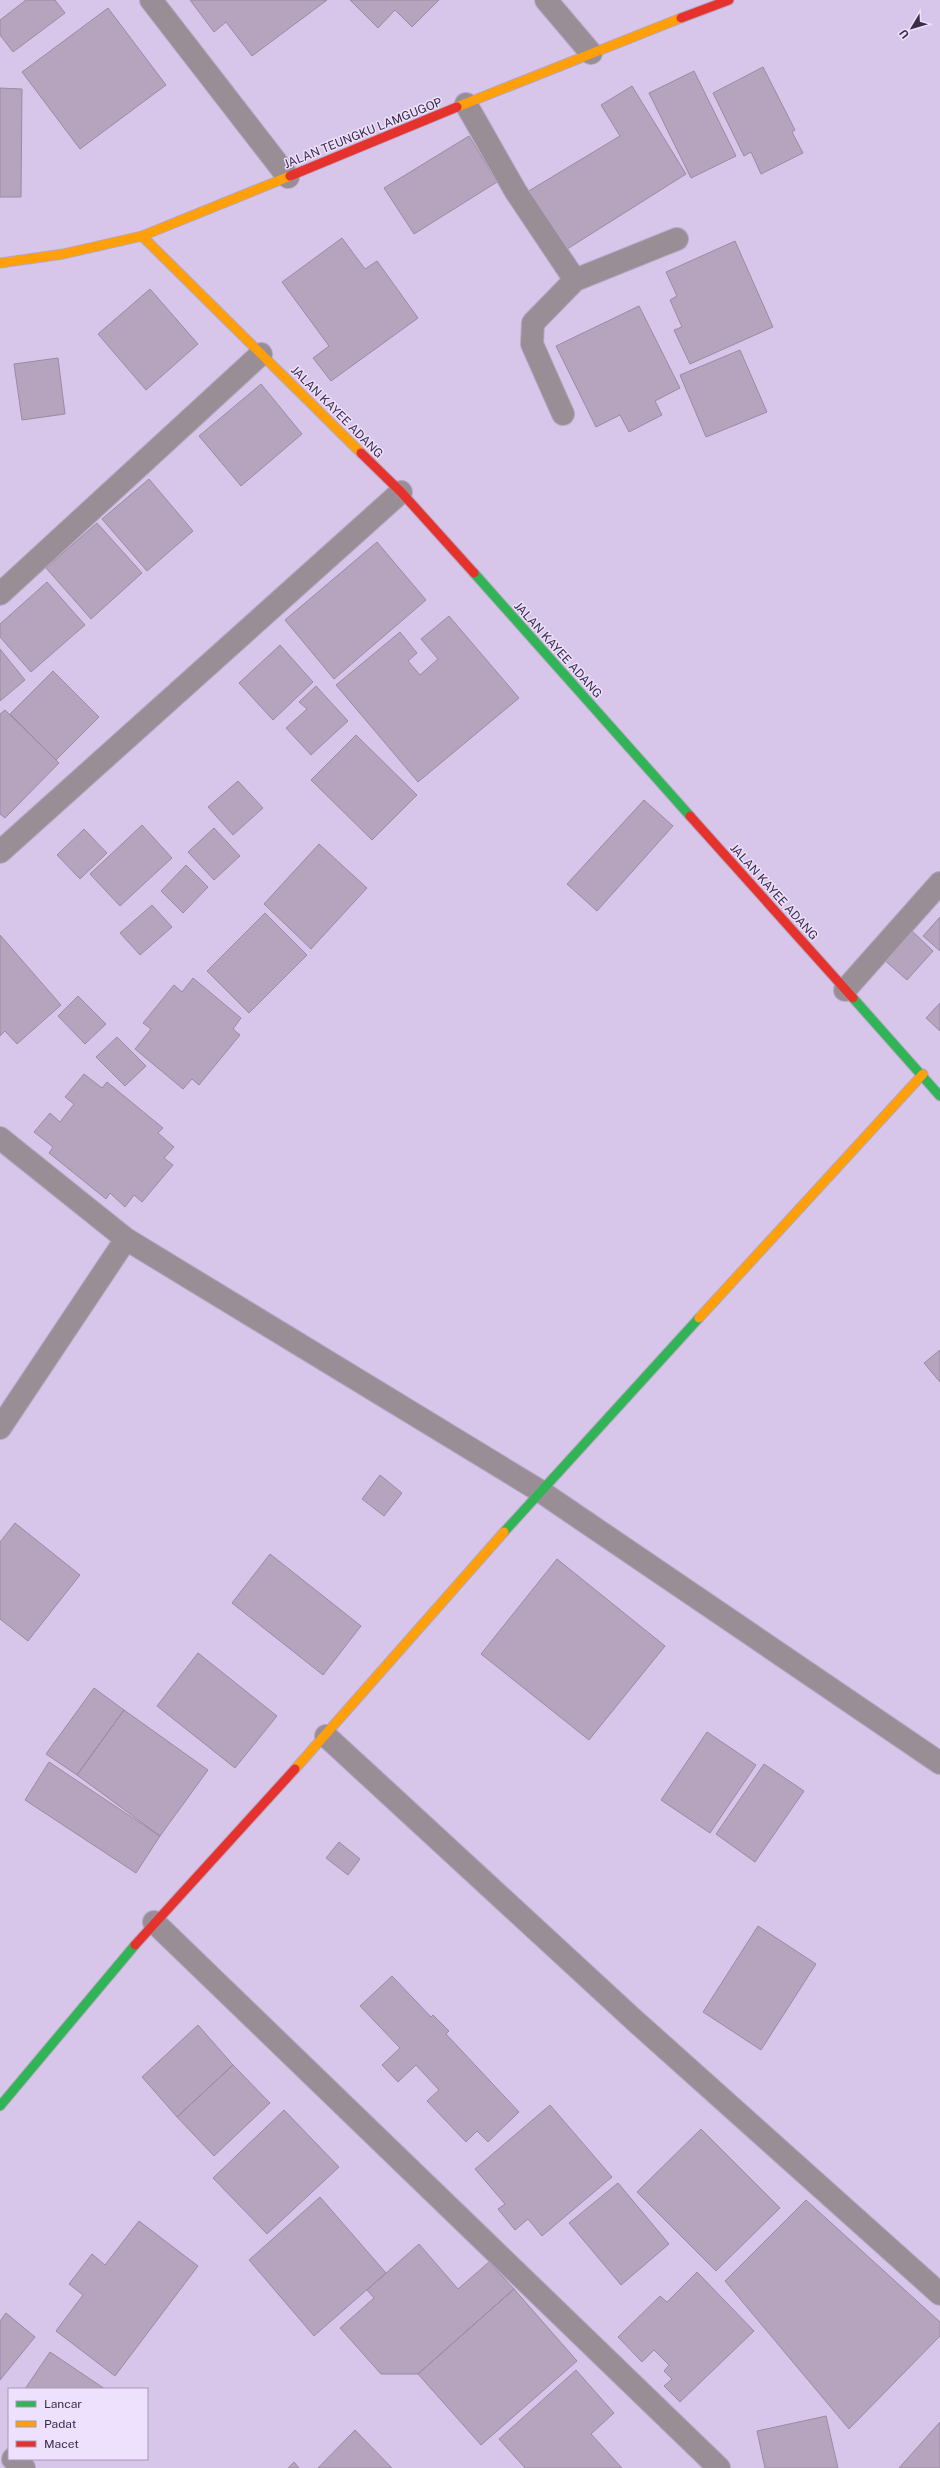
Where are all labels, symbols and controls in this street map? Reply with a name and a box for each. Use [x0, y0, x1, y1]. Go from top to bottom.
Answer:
north arrow [892, 8, 932, 48]
text: U [897, 27, 911, 41]
street label: JALAN TEUNGKU LAMGUGOP [282, 95, 444, 171]
street label: JALAN KAYEE ADANG [288, 363, 386, 461]
street label: JALAN KAYEE ADANG [511, 599, 605, 701]
street label: JALAN KAYEE ADANG [727, 841, 821, 943]
legend [8, 2388, 148, 2460]
text: Lancar [44, 2397, 82, 2411]
text: Padat [44, 2417, 77, 2431]
text: Macet [44, 2437, 79, 2451]

